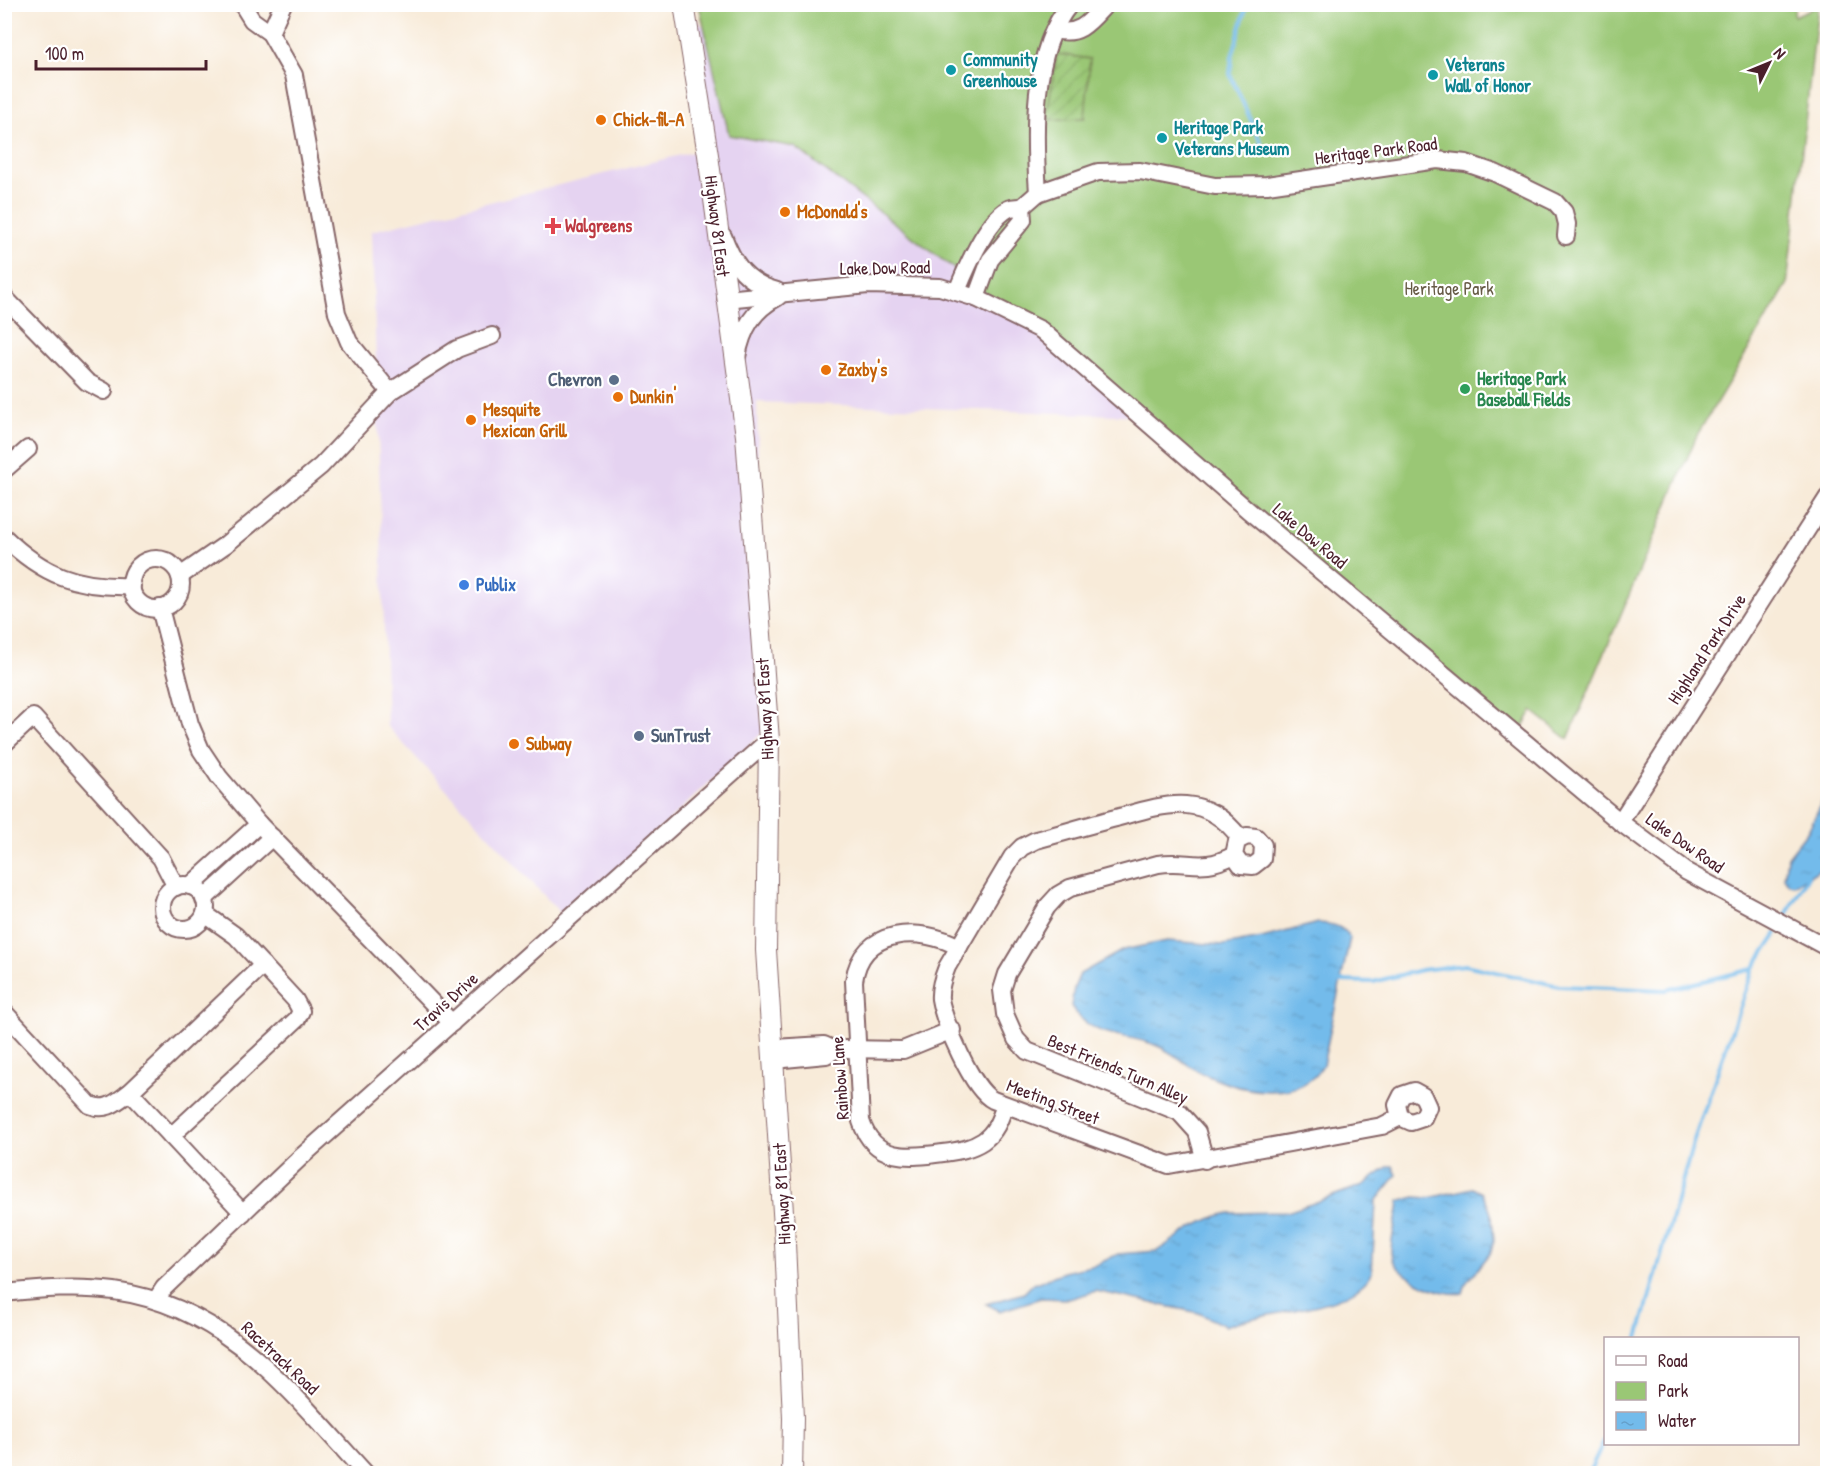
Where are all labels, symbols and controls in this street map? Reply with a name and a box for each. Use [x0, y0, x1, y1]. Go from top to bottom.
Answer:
scale bar [36, 33, 206, 71]
north arrow [1739, 33, 1799, 93]
text: 100 m [45, 41, 84, 66]
text: N [1769, 42, 1791, 64]
place label: Community Greenhouse [963, 47, 1038, 93]
place label: Veterans Wall of Honor [1445, 52, 1531, 98]
marker: Community Greenhouse [944, 63, 958, 77]
marker: Veterans Wall of Honor [1426, 68, 1440, 82]
place label: Chick-fil-A [613, 107, 684, 132]
marker: Chick-fil-A [594, 113, 608, 127]
place label: Heritage Park Veterans Museum [1174, 115, 1289, 161]
marker: Heritage Park Veterans Museum [1155, 131, 1169, 145]
street label: Heritage Park Road [1313, 131, 1438, 170]
street label: Highway 81 East [699, 174, 736, 279]
place label: McDonald's [797, 199, 867, 224]
marker: McDonald's [778, 205, 792, 219]
place label: Walgreens [565, 213, 632, 239]
marker: Walgreens [546, 219, 560, 233]
street label: Lake Dow Road [840, 254, 930, 281]
park label: Heritage Park [1404, 276, 1494, 301]
place label: Zaxby's [838, 357, 887, 383]
marker: Zaxby's [819, 363, 833, 377]
place label: Heritage Park Baseball Fields [1477, 366, 1570, 412]
place label: Chevron [548, 367, 602, 392]
marker: Chevron [607, 373, 621, 387]
marker: Heritage Park Baseball Fields [1458, 382, 1472, 396]
place label: Dunkin' [630, 384, 677, 409]
marker: Dunkin' [611, 390, 625, 404]
place label: Mesquite Mexican Grill [483, 397, 568, 443]
marker: Mesquite Mexican Grill [464, 413, 478, 427]
street label: Lake Dow Road [1268, 497, 1353, 574]
place label: Publix [476, 572, 516, 597]
marker: Publix [457, 578, 471, 592]
street label: Highland Park Drive [1661, 589, 1752, 709]
street label: Highway 81 East [749, 657, 780, 761]
place label: SunTrust [651, 723, 711, 748]
marker: SunTrust [632, 729, 646, 743]
place label: Subway [526, 731, 572, 757]
marker: Subway [507, 737, 521, 751]
street label: Lake Dow Road [1641, 806, 1729, 879]
street label: Travis Drive [408, 966, 483, 1037]
street label: Best Friends Turn Alley [1044, 1028, 1193, 1110]
street label: Rainbow Lane [824, 1035, 855, 1121]
street label: Meeting Street [1003, 1072, 1104, 1131]
street label: Highway 81 East [766, 1142, 797, 1246]
street label: Racetrack Road [236, 1315, 325, 1400]
legend [1604, 1337, 1799, 1445]
text: Road [1658, 1348, 1688, 1373]
text: Park [1658, 1378, 1689, 1403]
text: Water [1658, 1408, 1696, 1433]

